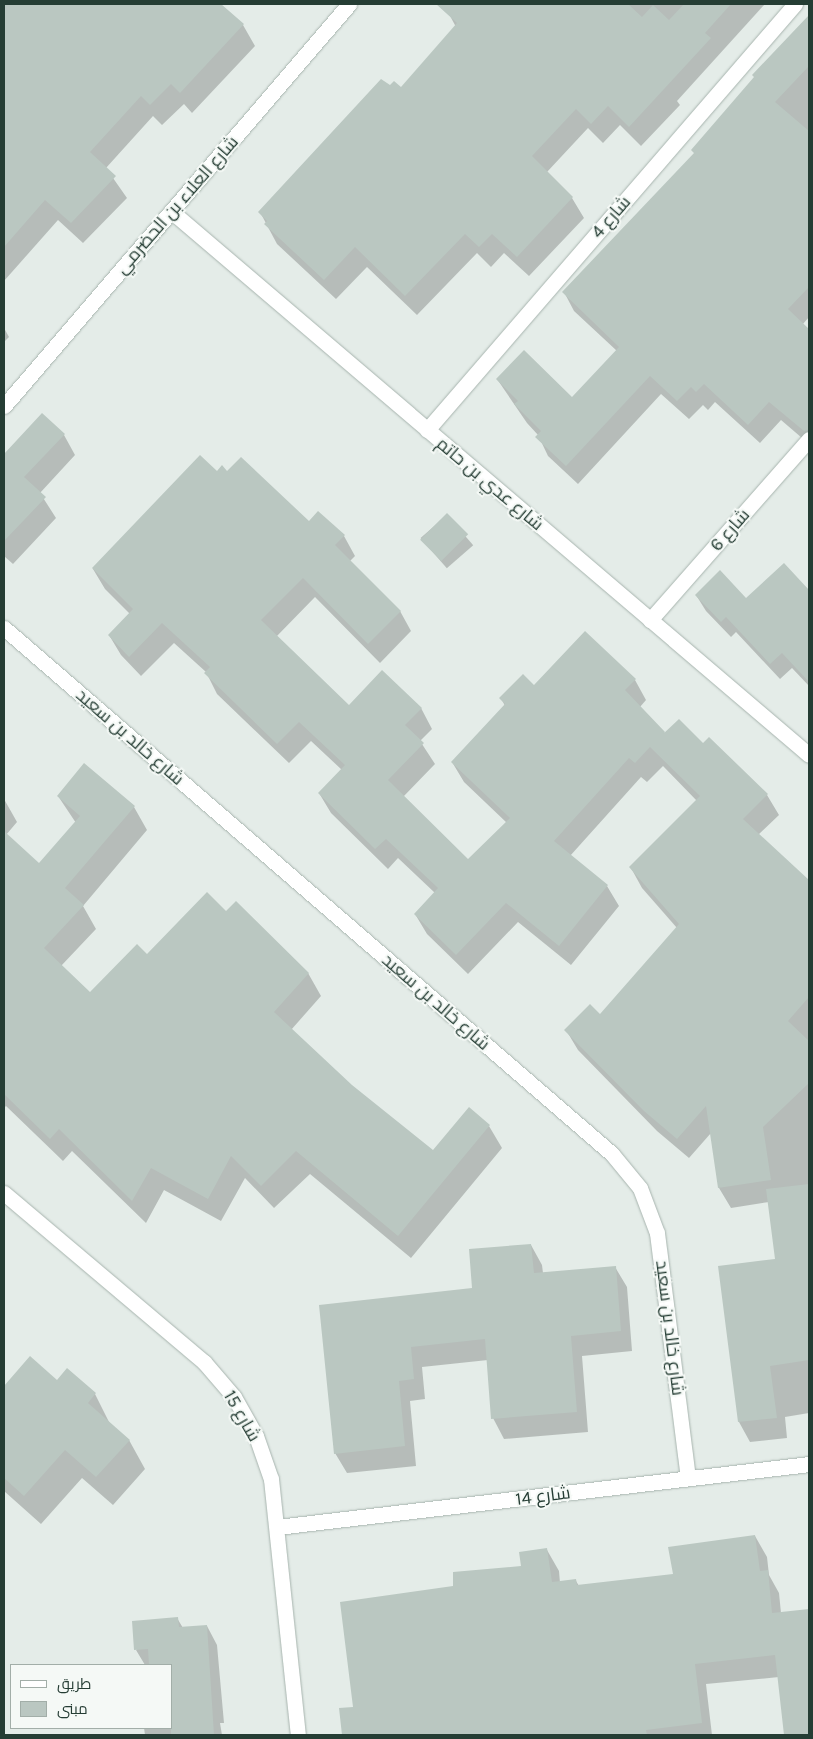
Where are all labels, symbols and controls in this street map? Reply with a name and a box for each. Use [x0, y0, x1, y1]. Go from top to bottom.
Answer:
street label: شارع العلاء بن الحضرمي [111, 131, 243, 279]
street label: شارع 4 [587, 191, 635, 243]
street label: شارع عدي بن حاتم [432, 433, 548, 535]
street label: شارع 6 [706, 504, 754, 556]
street label: شارع خالد بن سعيد [72, 684, 188, 790]
street label: شارع خالد بن سعيد [378, 949, 494, 1055]
street label: شارع خالد بن سعيد [651, 1259, 689, 1397]
street label: شارع 15 [219, 1387, 265, 1445]
street label: شارع 14 [514, 1482, 572, 1510]
legend [10, 1664, 172, 1729]
text: طريق [57, 1675, 91, 1693]
text: مبنى [57, 1700, 88, 1718]

